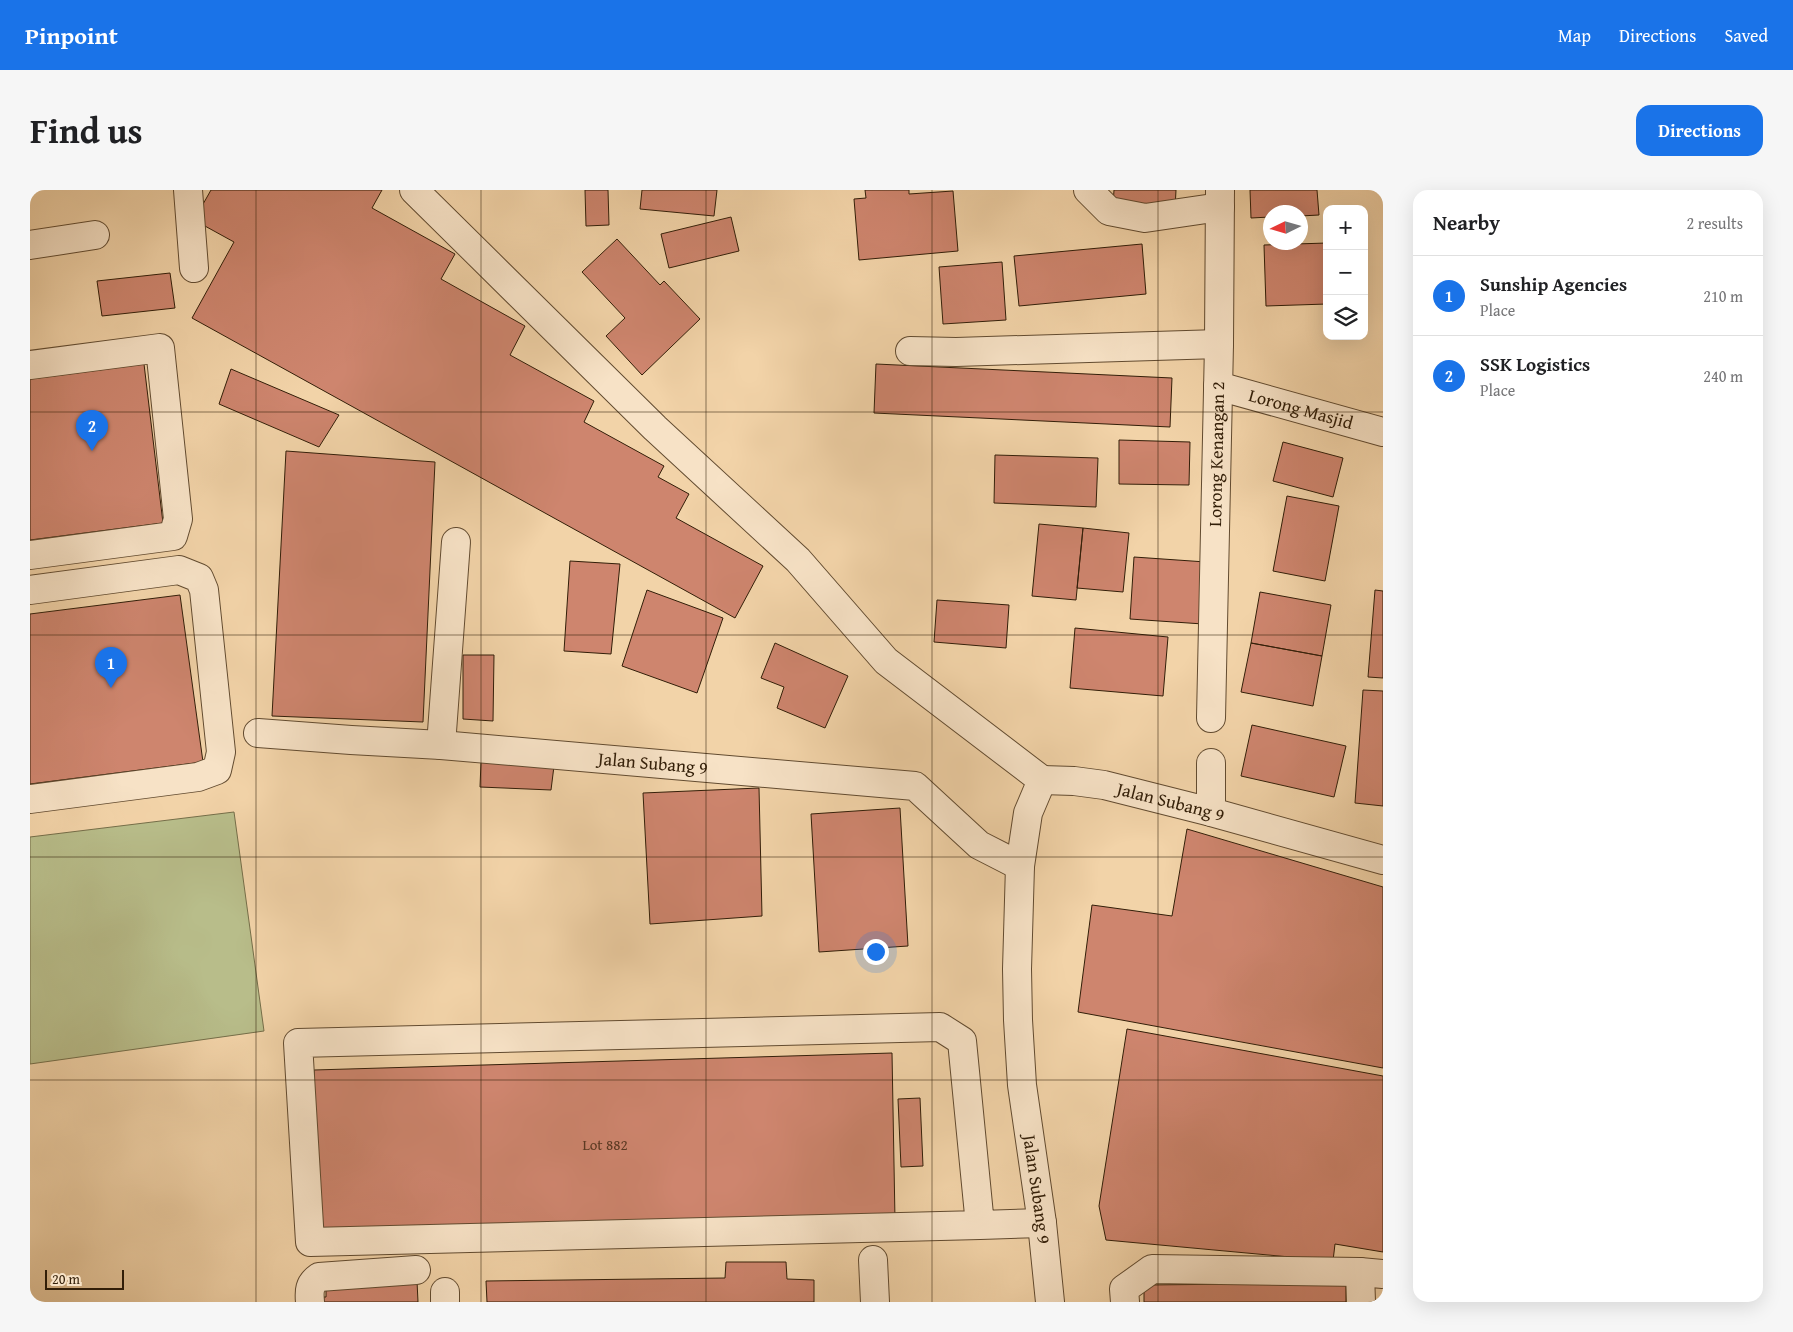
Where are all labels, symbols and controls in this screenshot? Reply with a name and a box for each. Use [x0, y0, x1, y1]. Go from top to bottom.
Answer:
text: Pinpoint [25, 18, 118, 53]
text: Map [1558, 22, 1591, 49]
text: Directions [1619, 22, 1696, 49]
text: Saved [1724, 22, 1768, 49]
text: Find us [30, 105, 143, 156]
button: Directions [1636, 105, 1763, 156]
north arrow [1263, 205, 1308, 250]
map controls [1323, 205, 1368, 340]
button: + [1323, 205, 1368, 250]
text: Nearby [1433, 207, 1500, 238]
text: 2 results [1686, 211, 1743, 235]
button: − [1323, 250, 1368, 295]
text: Sunship Agencies [1480, 270, 1627, 298]
text: 1 [1445, 284, 1453, 308]
text: 210 m [1703, 284, 1743, 308]
button: layers [1323, 295, 1368, 340]
text: Place [1480, 298, 1515, 322]
text: SSK Logistics [1480, 350, 1590, 378]
text: 2 [1445, 364, 1453, 388]
text: 240 m [1703, 364, 1743, 388]
text: Place [1480, 378, 1515, 402]
street label: Lorong Kenangan 2 [1201, 381, 1231, 527]
street label: Lorong Masjid [1246, 381, 1357, 436]
pin: 2 [76, 410, 108, 451]
pin: 1 [95, 647, 127, 688]
street label: Jalan Subang 9 [595, 744, 709, 781]
street label: Jalan Subang 9 [1112, 774, 1228, 828]
your location [863, 939, 889, 965]
street label: Jalan Subang 9 [1016, 1131, 1058, 1245]
house number: Lot 882 [582, 1134, 628, 1155]
scale bar [45, 1267, 124, 1290]
text: 20 m [52, 1269, 80, 1289]

